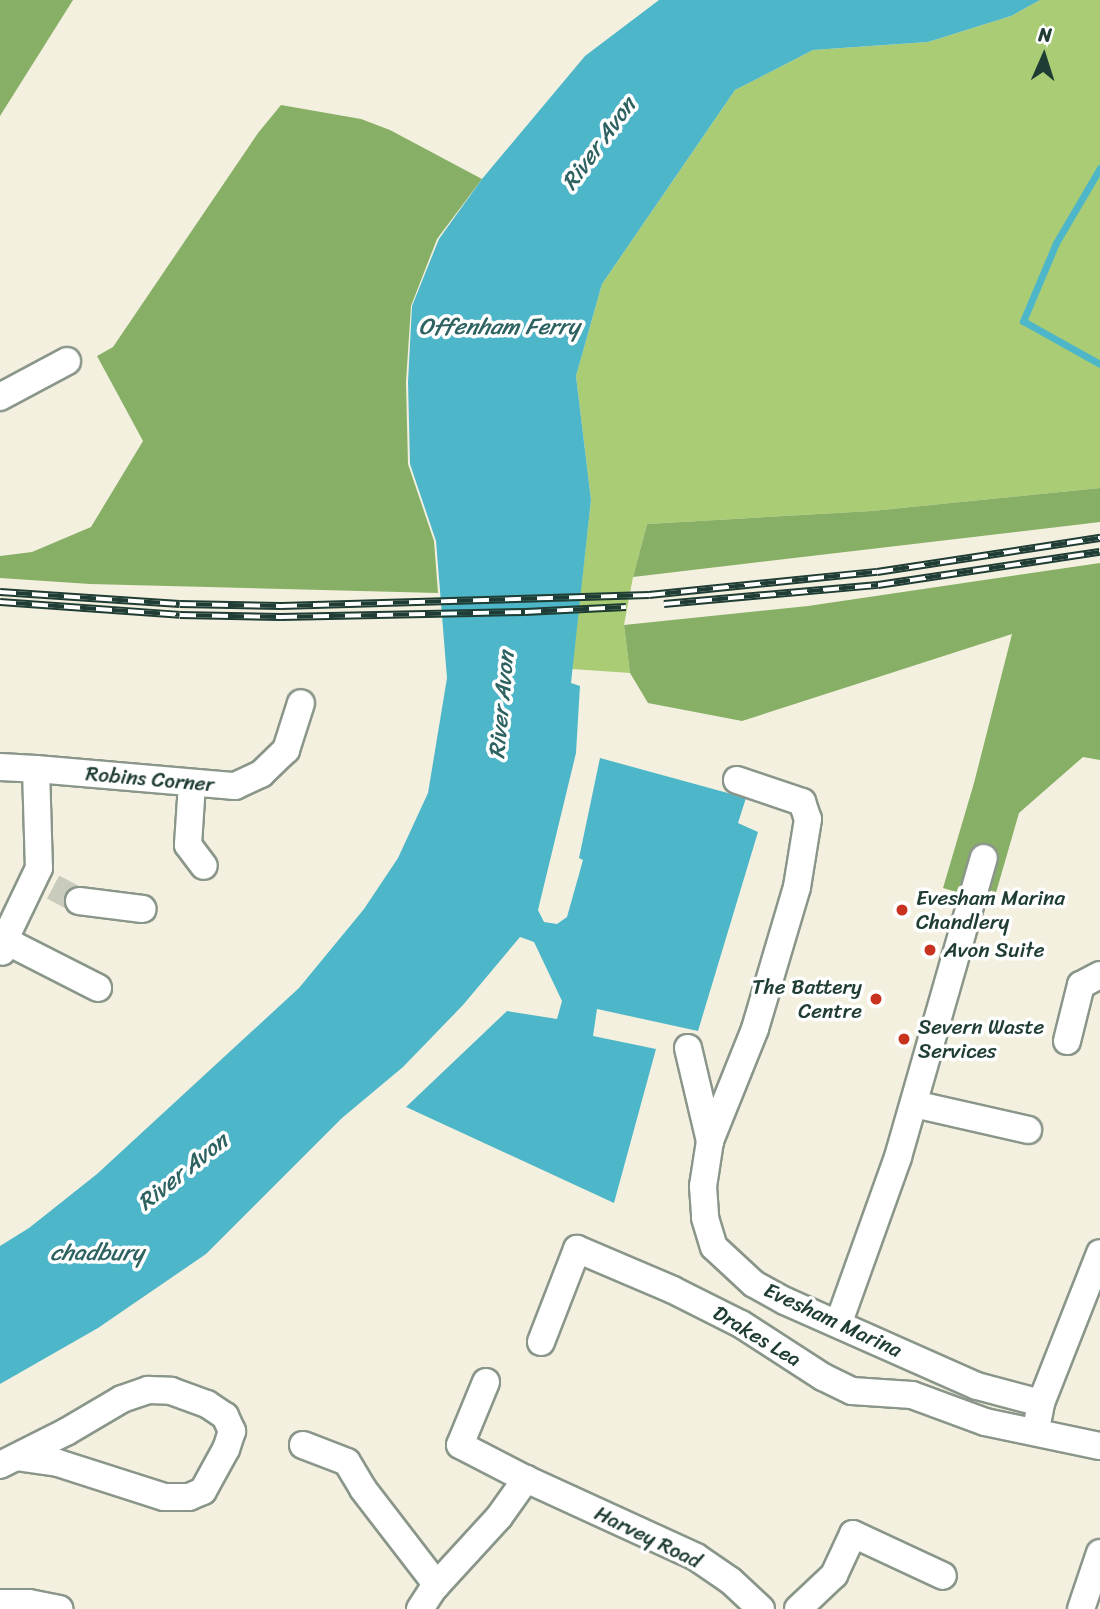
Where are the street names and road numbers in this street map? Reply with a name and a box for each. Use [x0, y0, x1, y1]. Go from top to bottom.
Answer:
street label: Robins Corner [85, 761, 215, 797]
street label: Evesham Marina [760, 1277, 906, 1363]
street label: Drakes Lea [708, 1300, 806, 1372]
street label: Harvey Road [590, 1500, 706, 1574]

